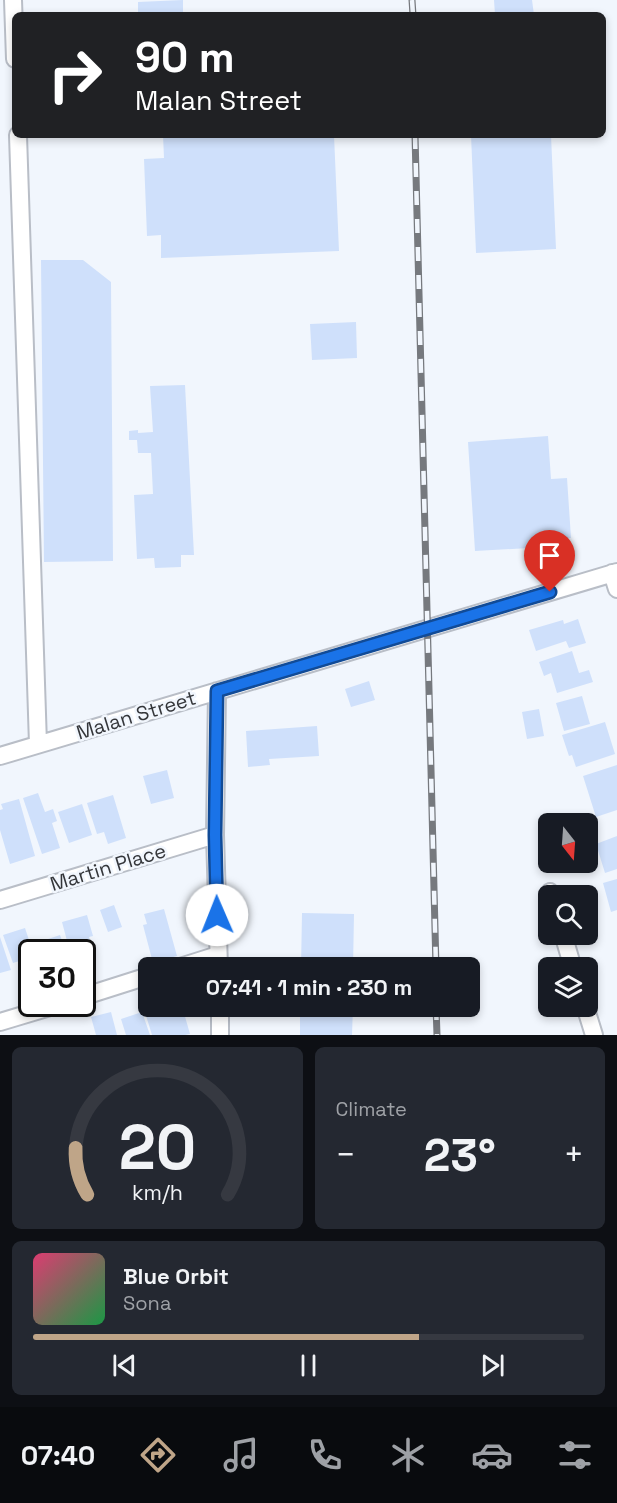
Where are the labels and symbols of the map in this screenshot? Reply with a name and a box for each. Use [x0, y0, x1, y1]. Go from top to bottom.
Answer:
pin [524, 530, 575, 592]
street label: Malan Street [73, 684, 199, 746]
north arrow [538, 813, 598, 873]
street label: Martin Place [47, 837, 169, 897]
position arrow [185, 883, 249, 947]
speed limit sign: 30 [18, 939, 96, 1017]

